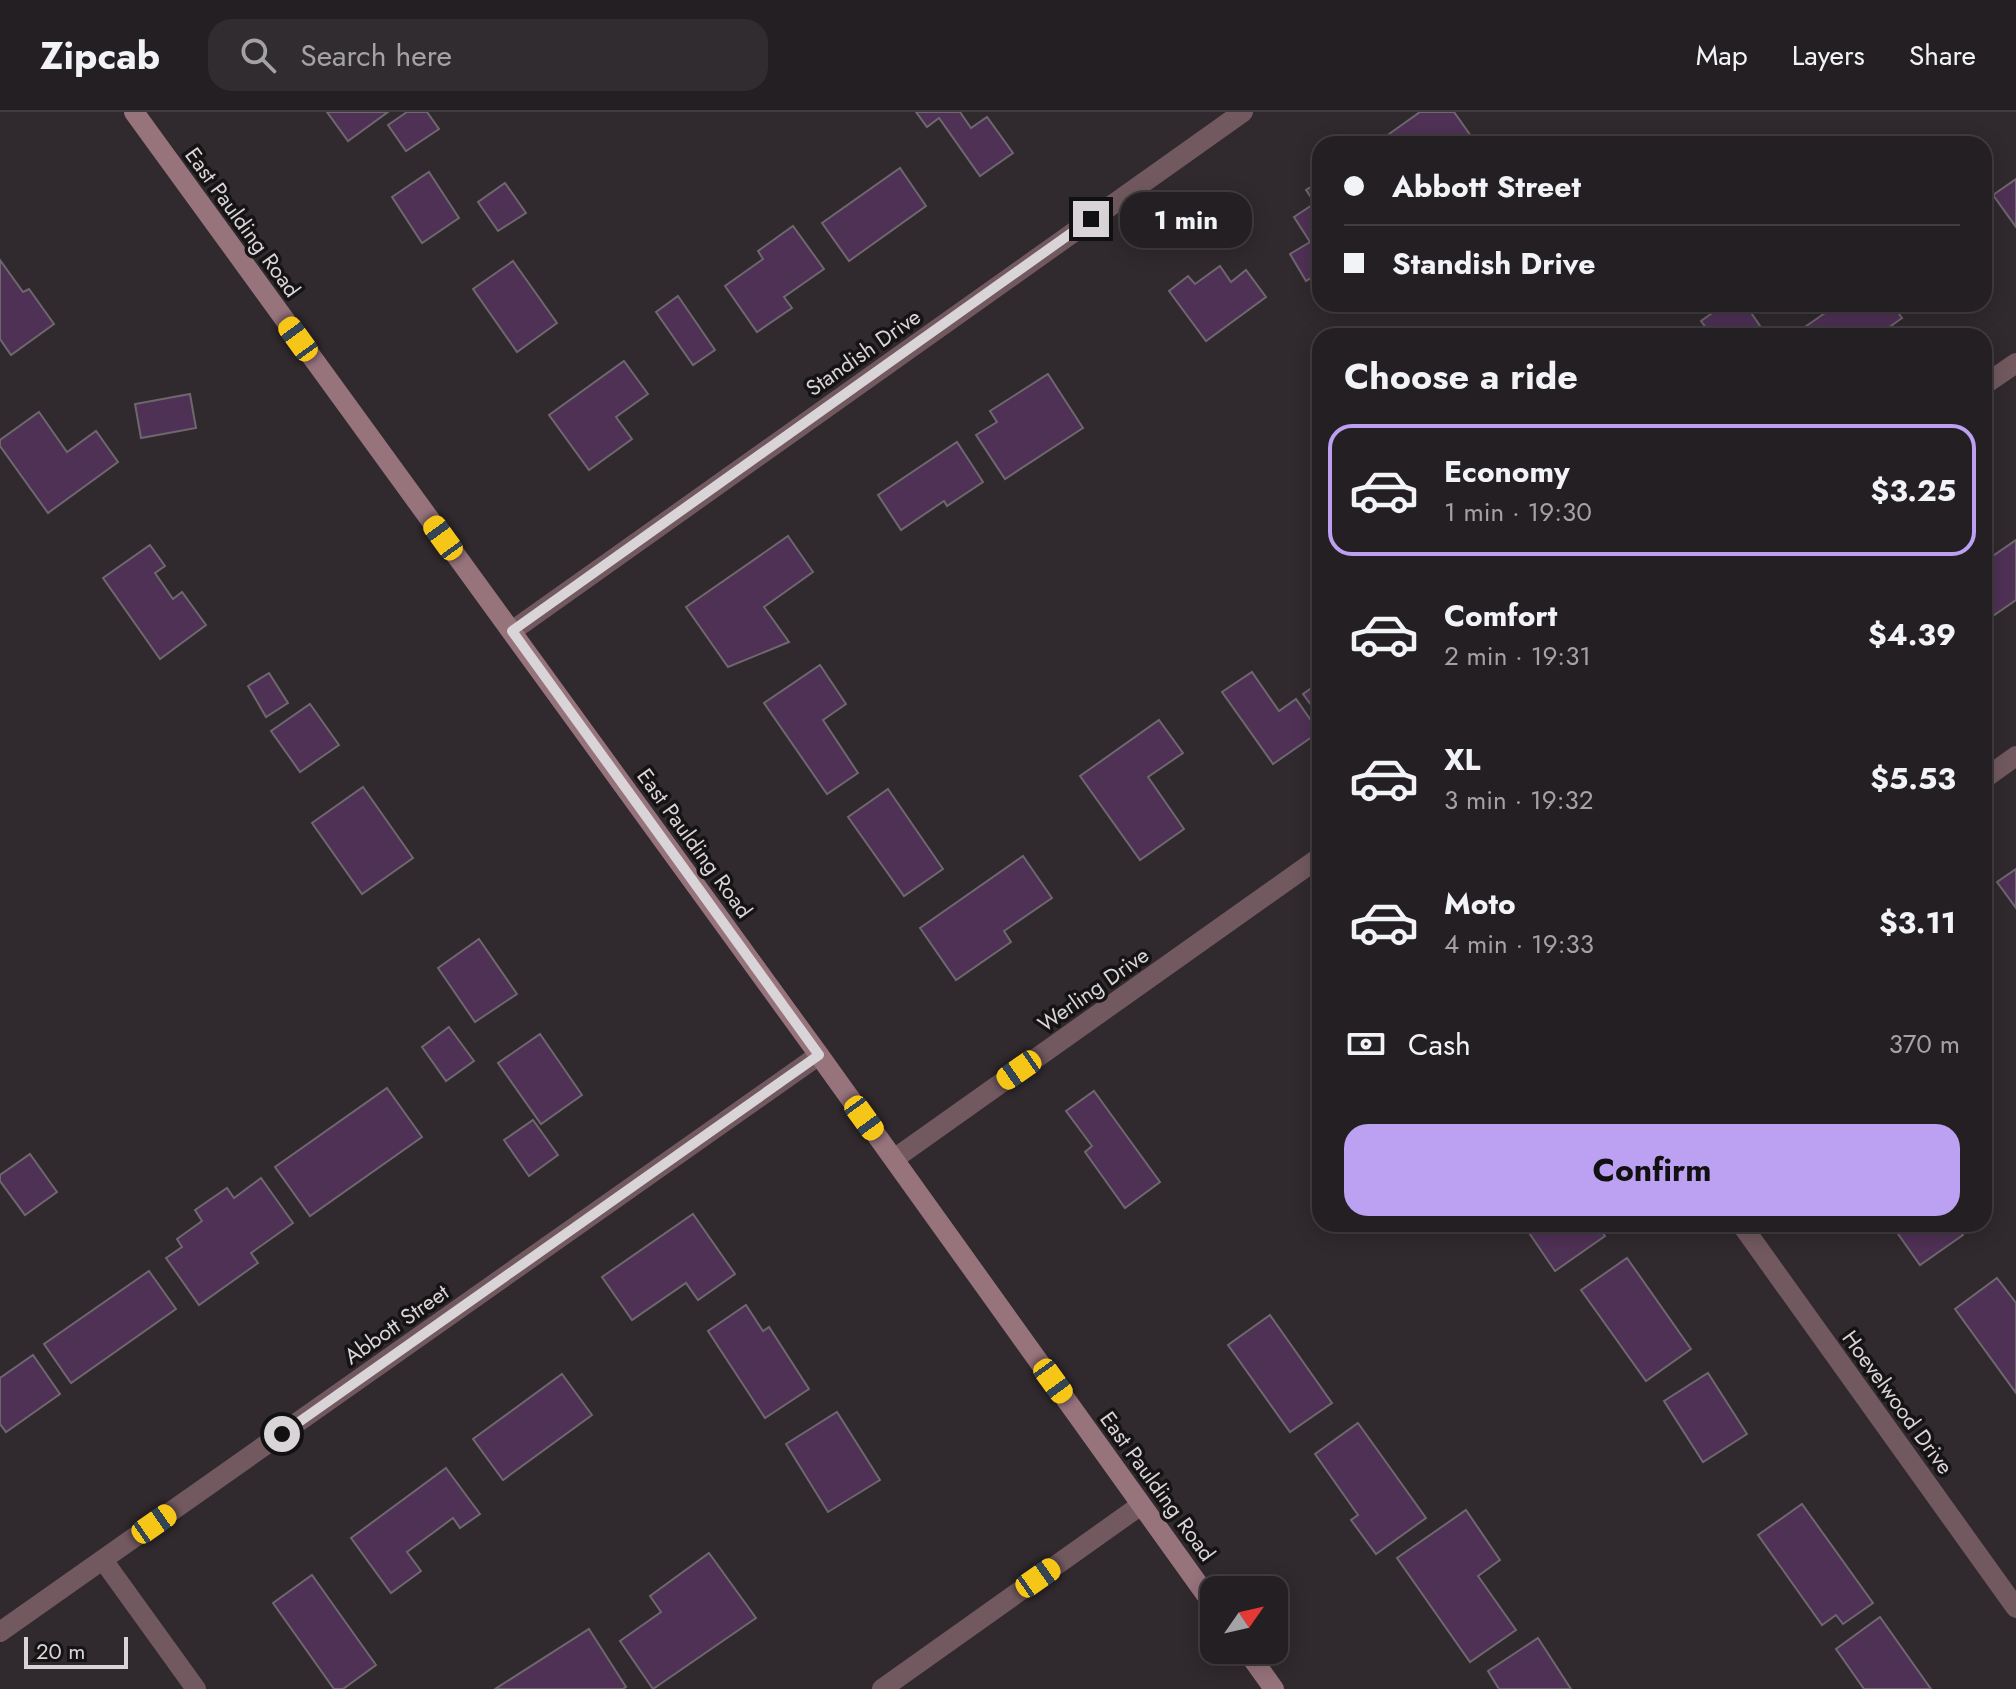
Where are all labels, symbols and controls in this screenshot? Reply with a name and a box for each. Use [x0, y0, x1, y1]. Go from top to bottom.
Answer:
search box [208, 19, 768, 91]
text: Zipcab [40, 28, 160, 83]
icon: search [236, 33, 280, 77]
text: Search here [300, 34, 452, 77]
text: Map [1696, 35, 1748, 76]
text: Layers [1792, 35, 1865, 76]
text: Share [1909, 35, 1976, 76]
street label: East Paulding Road [178, 140, 308, 304]
text: Abbott Street [1392, 165, 1581, 208]
callout: 1 min [1119, 191, 1251, 247]
route end [1073, 201, 1109, 237]
text: 1 min [1154, 201, 1218, 239]
text: Standish Drive [1392, 242, 1595, 285]
street label: Standish Drive [799, 301, 927, 403]
car [274, 313, 322, 365]
text: Choose a ride [1344, 350, 1578, 402]
text: Economy [1444, 450, 1570, 493]
icon: car [1348, 454, 1420, 526]
text: $3.25 [1870, 469, 1956, 512]
text: 1 min · 19:30 [1444, 493, 1592, 531]
car [419, 512, 467, 564]
text: Comfort [1444, 594, 1557, 637]
icon: car [1348, 598, 1420, 670]
text: $4.39 [1868, 613, 1956, 656]
text: 2 min · 19:31 [1444, 637, 1591, 675]
text: XL [1444, 738, 1480, 781]
icon: car [1348, 742, 1420, 814]
text: $5.53 [1870, 757, 1956, 800]
street label: East Paulding Road [630, 761, 760, 925]
text: 3 min · 19:32 [1444, 781, 1594, 819]
text: Moto [1444, 882, 1516, 925]
icon: car [1348, 886, 1420, 958]
text: $3.11 [1879, 901, 1956, 944]
text: 4 min · 19:33 [1444, 925, 1594, 963]
street label: Werling Drive [1031, 939, 1155, 1039]
icon: cash [1344, 1022, 1388, 1066]
text: Cash [1408, 1023, 1471, 1066]
text: 370 m [1889, 1025, 1960, 1063]
car [992, 1046, 1046, 1094]
car [840, 1092, 888, 1144]
button: Confirm [1344, 1124, 1960, 1216]
street label: Abbott Street [337, 1276, 455, 1372]
street label: Hoevelwood Drive [1835, 1323, 1961, 1481]
car [1029, 1355, 1077, 1407]
street label: East Paulding Road [1093, 1404, 1223, 1568]
route start [264, 1416, 300, 1452]
car [127, 1500, 181, 1548]
car [1011, 1554, 1065, 1602]
north arrow [1200, 1576, 1288, 1664]
map controls [1200, 1576, 1288, 1664]
scale bar [24, 1633, 128, 1669]
text: 20 m [36, 1635, 85, 1667]

